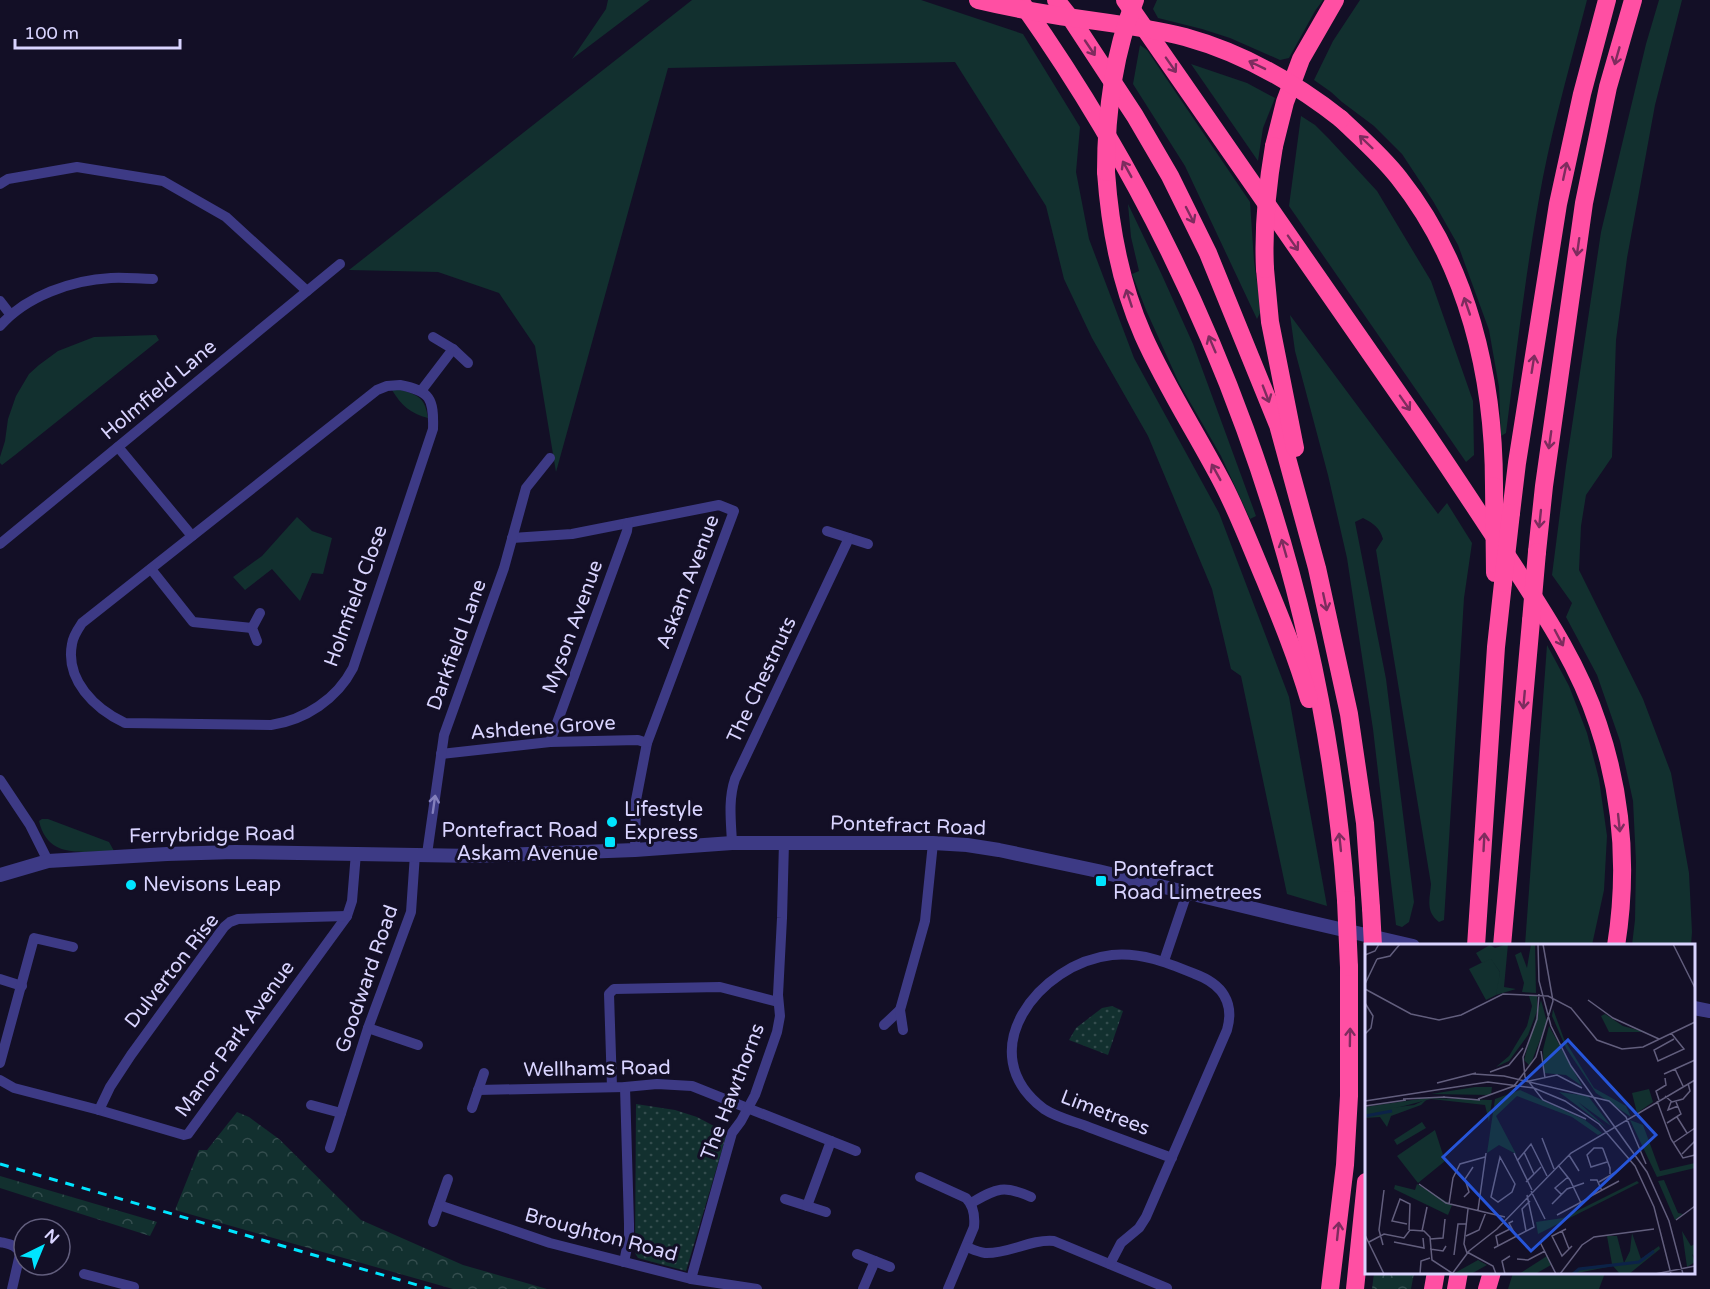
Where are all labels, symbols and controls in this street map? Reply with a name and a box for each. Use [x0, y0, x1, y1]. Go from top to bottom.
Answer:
scale bar [15, 12, 180, 50]
text: 100 m [24, 22, 79, 44]
one-way arrow [1084, 39, 1096, 55]
one-way arrow [1611, 46, 1622, 65]
one-way arrow [1165, 57, 1177, 73]
one-way arrow [1248, 58, 1266, 70]
one-way arrow [1358, 135, 1373, 149]
one-way arrow [1121, 161, 1133, 178]
one-way arrow [1560, 162, 1571, 182]
one-way arrow [1184, 206, 1196, 224]
one-way arrow [1287, 234, 1299, 251]
one-way arrow [1572, 237, 1583, 256]
one-way arrow [1123, 289, 1134, 308]
one-way arrow [1461, 297, 1472, 316]
street label: Holmfield Lane [96, 335, 222, 445]
one-way arrow [1206, 336, 1217, 354]
one-way arrow [1527, 354, 1538, 374]
one-way arrow [1261, 385, 1272, 403]
one-way arrow [1399, 394, 1411, 411]
one-way arrow [1545, 430, 1556, 449]
one-way arrow [1210, 464, 1222, 481]
one-way arrow [1534, 508, 1545, 528]
street label: Askam Avenue [651, 512, 725, 652]
street label: Holmfield Close [319, 522, 393, 670]
one-way arrow [1277, 539, 1289, 558]
street label: Myson Avenue [538, 557, 608, 697]
street label: Darkfield Lane [422, 576, 492, 714]
one-way arrow [1319, 592, 1331, 611]
street label: The Chestnuts [722, 613, 802, 747]
one-way arrow [1554, 629, 1565, 647]
one-way arrow [1518, 690, 1529, 710]
street label: Ashdene Grove [470, 711, 616, 745]
one-way arrow [429, 795, 440, 815]
place label: Lifestyle Express [624, 798, 703, 845]
street label: Pontefract Road [829, 811, 987, 841]
one-way arrow [1614, 812, 1625, 832]
marker: Lifestyle Express [605, 815, 619, 829]
place label: Pontefract Road Askam Avenue [442, 819, 598, 866]
street label: Ferrybridge Road [129, 822, 295, 848]
one-way arrow [1334, 833, 1345, 853]
one-way arrow [1478, 833, 1489, 853]
marker: Pontefract Road Askam Avenue [603, 835, 617, 849]
place label: Pontefract Road Limetrees [1113, 858, 1262, 905]
place label: Nevisons Leap [143, 873, 281, 897]
marker: Pontefract Road Limetrees [1094, 874, 1108, 888]
marker: Nevisons Leap [124, 878, 138, 892]
street label: Goodward Road [331, 902, 403, 1056]
street label: Dulverton Rise [120, 909, 224, 1033]
inset map [1365, 944, 1695, 1274]
street label: Manor Park Avenue [170, 956, 300, 1122]
street label: The Hawthorns [696, 1020, 770, 1164]
one-way arrow [1344, 1027, 1355, 1047]
street label: Wellhams Road [523, 1056, 671, 1082]
street label: Limetrees [1057, 1085, 1153, 1141]
street label: Broughton Road [522, 1203, 680, 1267]
north arrow [12, 1217, 72, 1277]
one-way arrow [1333, 1222, 1344, 1241]
text: N [40, 1225, 63, 1248]

